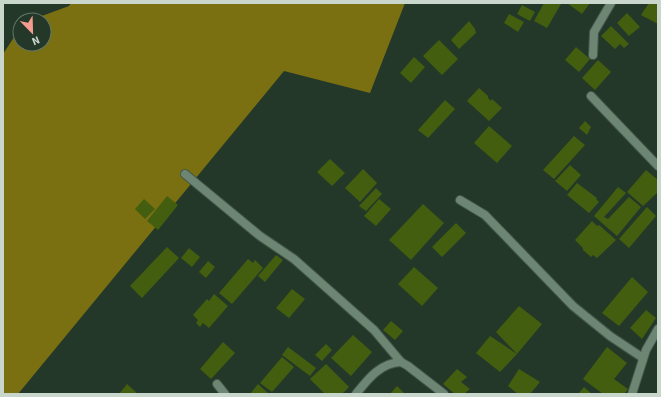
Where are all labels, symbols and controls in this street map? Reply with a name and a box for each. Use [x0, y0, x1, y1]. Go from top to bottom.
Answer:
north arrow [12, 12, 52, 52]
text: N [29, 32, 42, 49]

